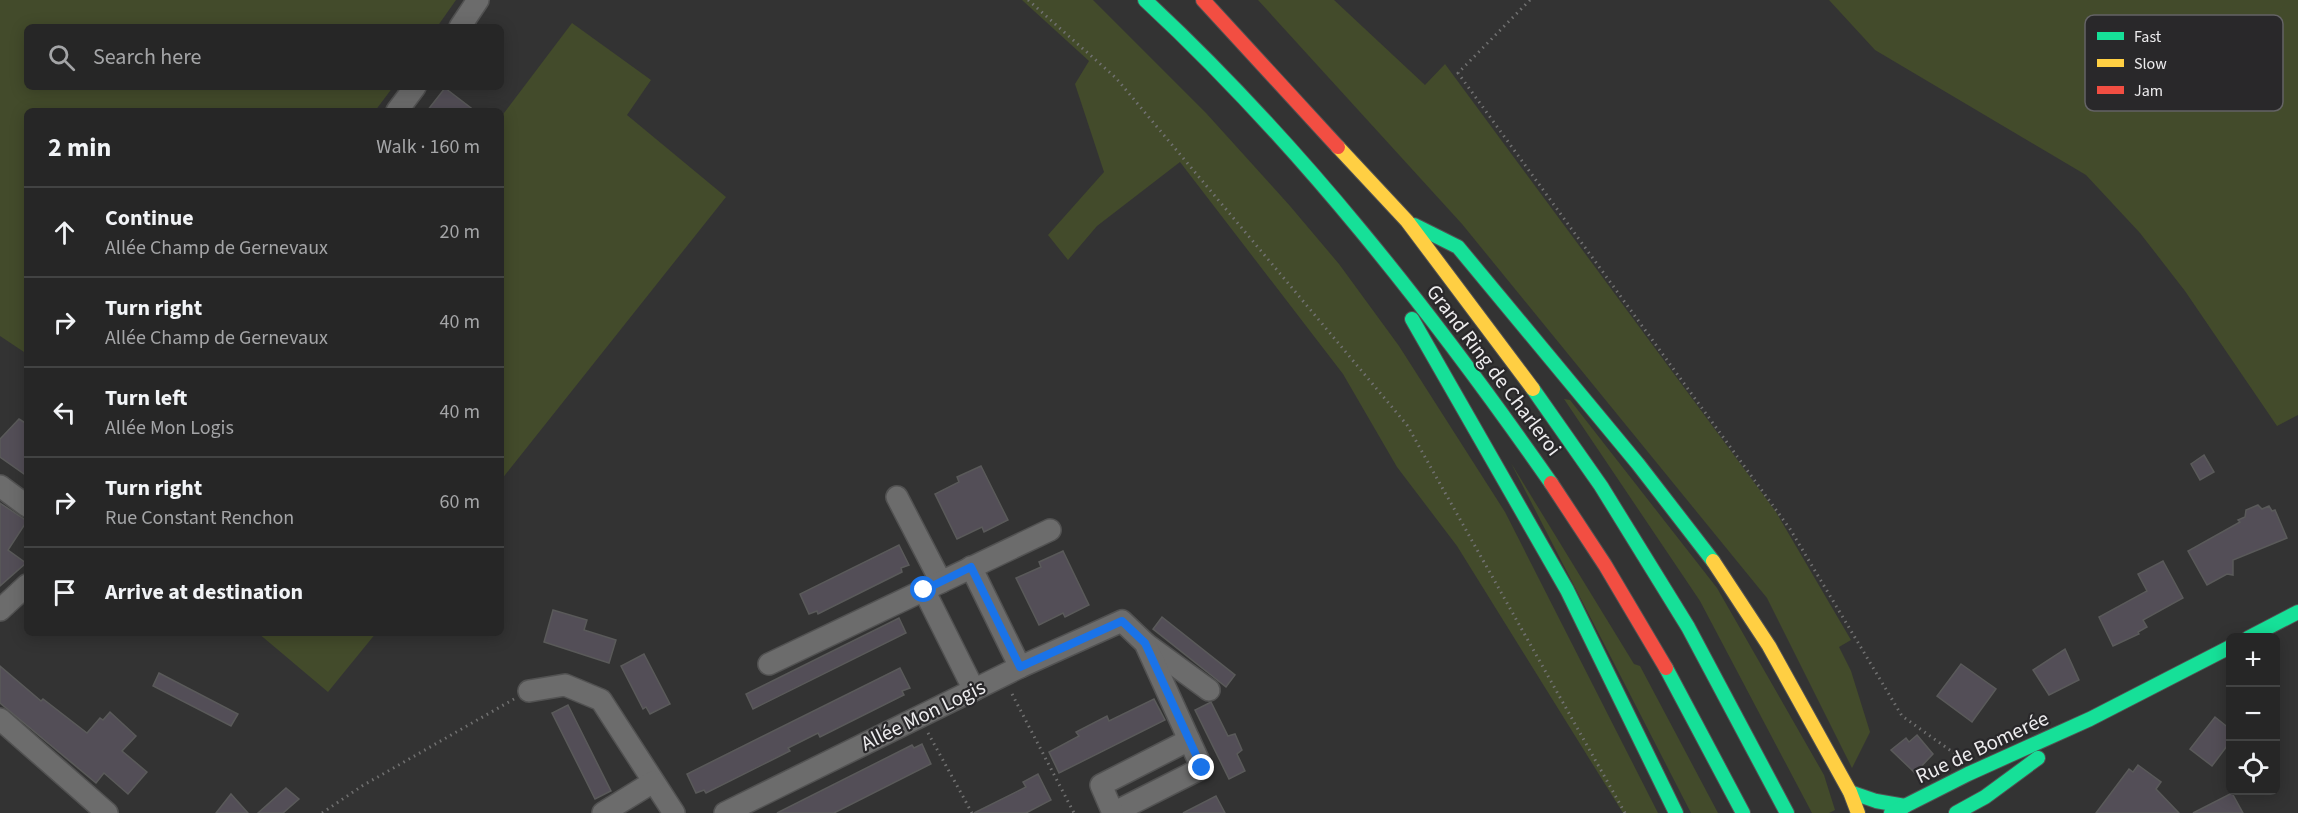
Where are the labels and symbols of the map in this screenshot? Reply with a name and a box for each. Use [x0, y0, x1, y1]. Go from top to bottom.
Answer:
legend [2085, 15, 2283, 111]
text: Fast [2134, 26, 2162, 48]
text: Slow [2134, 53, 2167, 75]
text: Jam [2134, 80, 2163, 102]
street label: Grand Ring de Charleroi [1419, 278, 1569, 462]
route start [910, 576, 936, 602]
street label: Allée Mon Logis [856, 672, 991, 758]
street label: Rue de Bomerée [1911, 703, 2053, 791]
route end [1188, 754, 1214, 780]

